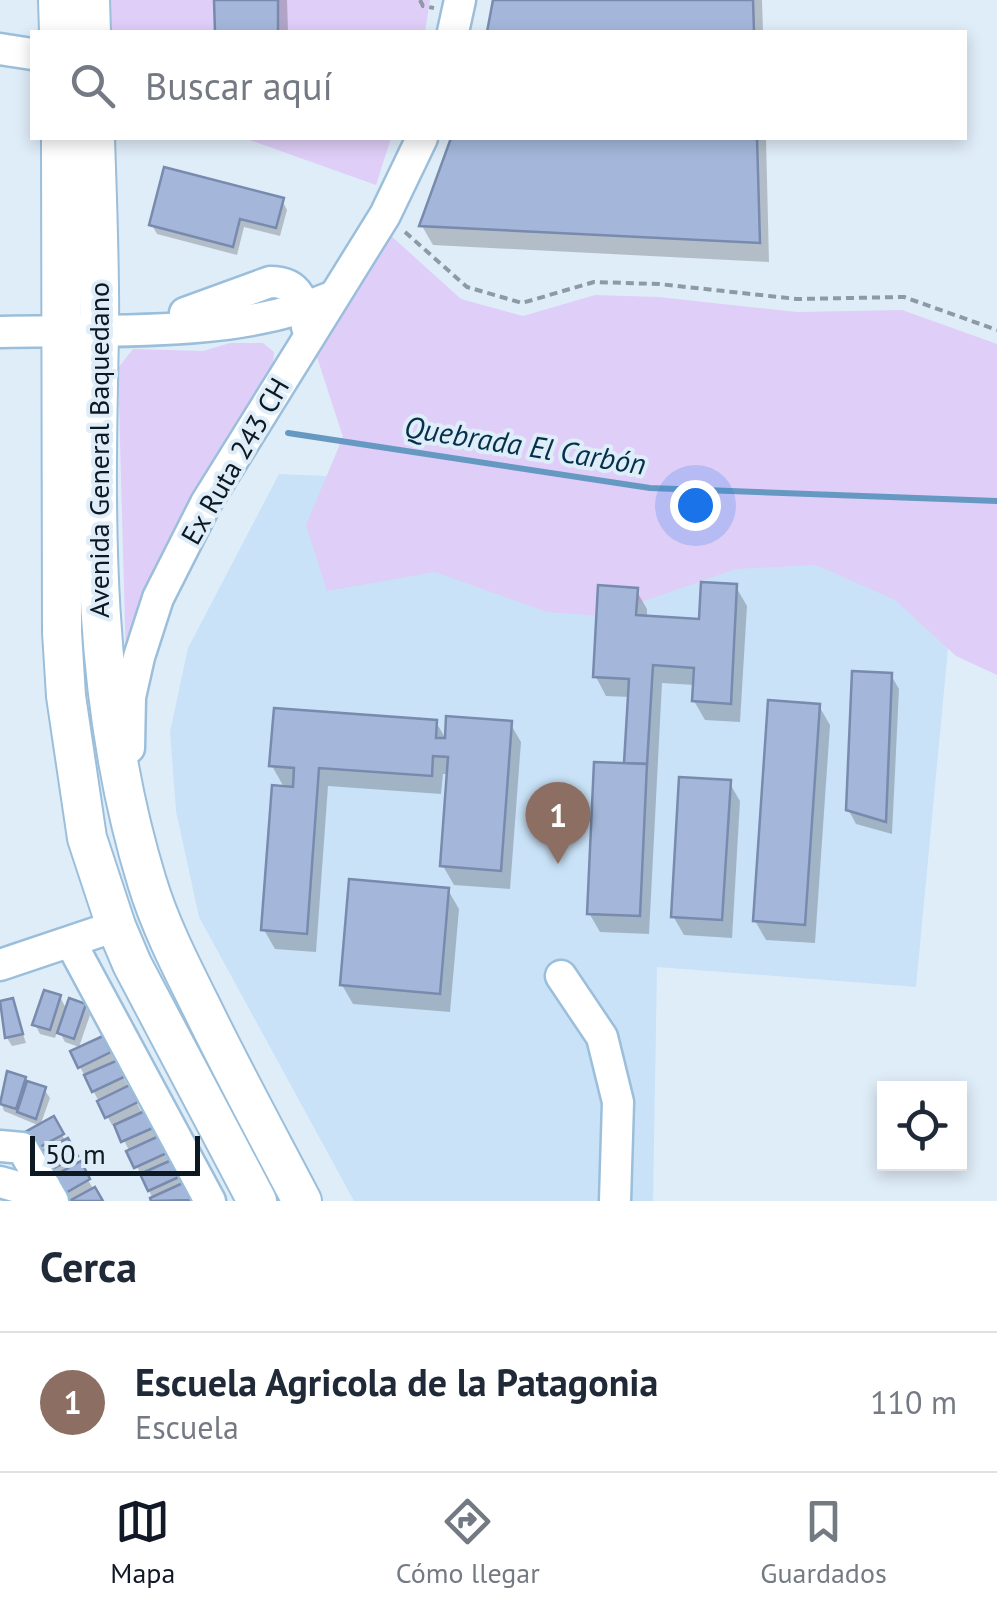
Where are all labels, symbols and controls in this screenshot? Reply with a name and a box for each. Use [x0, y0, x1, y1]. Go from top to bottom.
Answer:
search box [30, 30, 967, 140]
icon: search [65, 58, 120, 113]
text: Buscar aquí [145, 61, 333, 110]
street label: Avenida General Baquedano [80, 282, 117, 618]
street label: Ex Ruta 243 CH [172, 371, 297, 551]
water label: Quebrada El Carbón [402, 406, 649, 483]
your location [670, 480, 721, 531]
pin: 1 [526, 782, 590, 864]
map controls [877, 1081, 967, 1171]
button: locate [877, 1081, 967, 1171]
scale bar [30, 1131, 200, 1176]
text: 50 m [45, 1135, 106, 1172]
text: Cerca [40, 1239, 137, 1294]
text: Escuela Agricola de la Patagonia [135, 1357, 658, 1406]
text: 1 [63, 1381, 82, 1423]
text: 110 m [870, 1381, 957, 1423]
text: Escuela [135, 1406, 239, 1448]
tab: Mapa [110, 1494, 175, 1591]
tab: Cómo llegar [396, 1494, 540, 1591]
tab: Guardados [760, 1494, 887, 1591]

